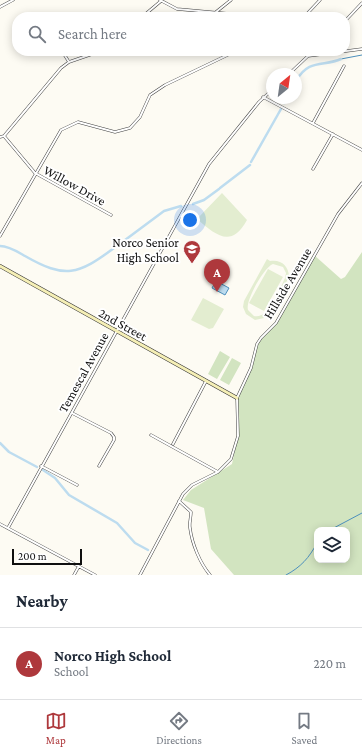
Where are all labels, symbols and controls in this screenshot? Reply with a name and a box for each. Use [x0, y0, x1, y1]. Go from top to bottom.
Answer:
search box [12, 12, 350, 56]
icon: search [26, 23, 48, 45]
text: Search here [58, 26, 127, 42]
north arrow [266, 68, 302, 104]
street label: Willow Drive [41, 162, 109, 209]
your location [180, 210, 200, 230]
place label: Norco Senior High School [112, 235, 180, 265]
school or university icon: Norco Senior High School [182, 239, 202, 264]
street label: Hillside Avenue [260, 245, 315, 322]
pin: A [204, 259, 230, 292]
street label: 2nd Street [96, 305, 150, 344]
street label: Temescal Avenue [55, 329, 112, 415]
map controls [314, 527, 350, 563]
button: layers [314, 527, 350, 563]
scale bar [12, 547, 82, 566]
text: 200 m [18, 550, 47, 562]
text: Nearby [16, 592, 68, 611]
text: Norco High School [54, 648, 171, 664]
text: A [25, 656, 33, 671]
text: 220 m [313, 656, 346, 671]
text: School [54, 664, 89, 679]
tab: Map [45, 710, 67, 746]
tab: Directions [156, 710, 202, 746]
tab: Saved [291, 710, 317, 746]

